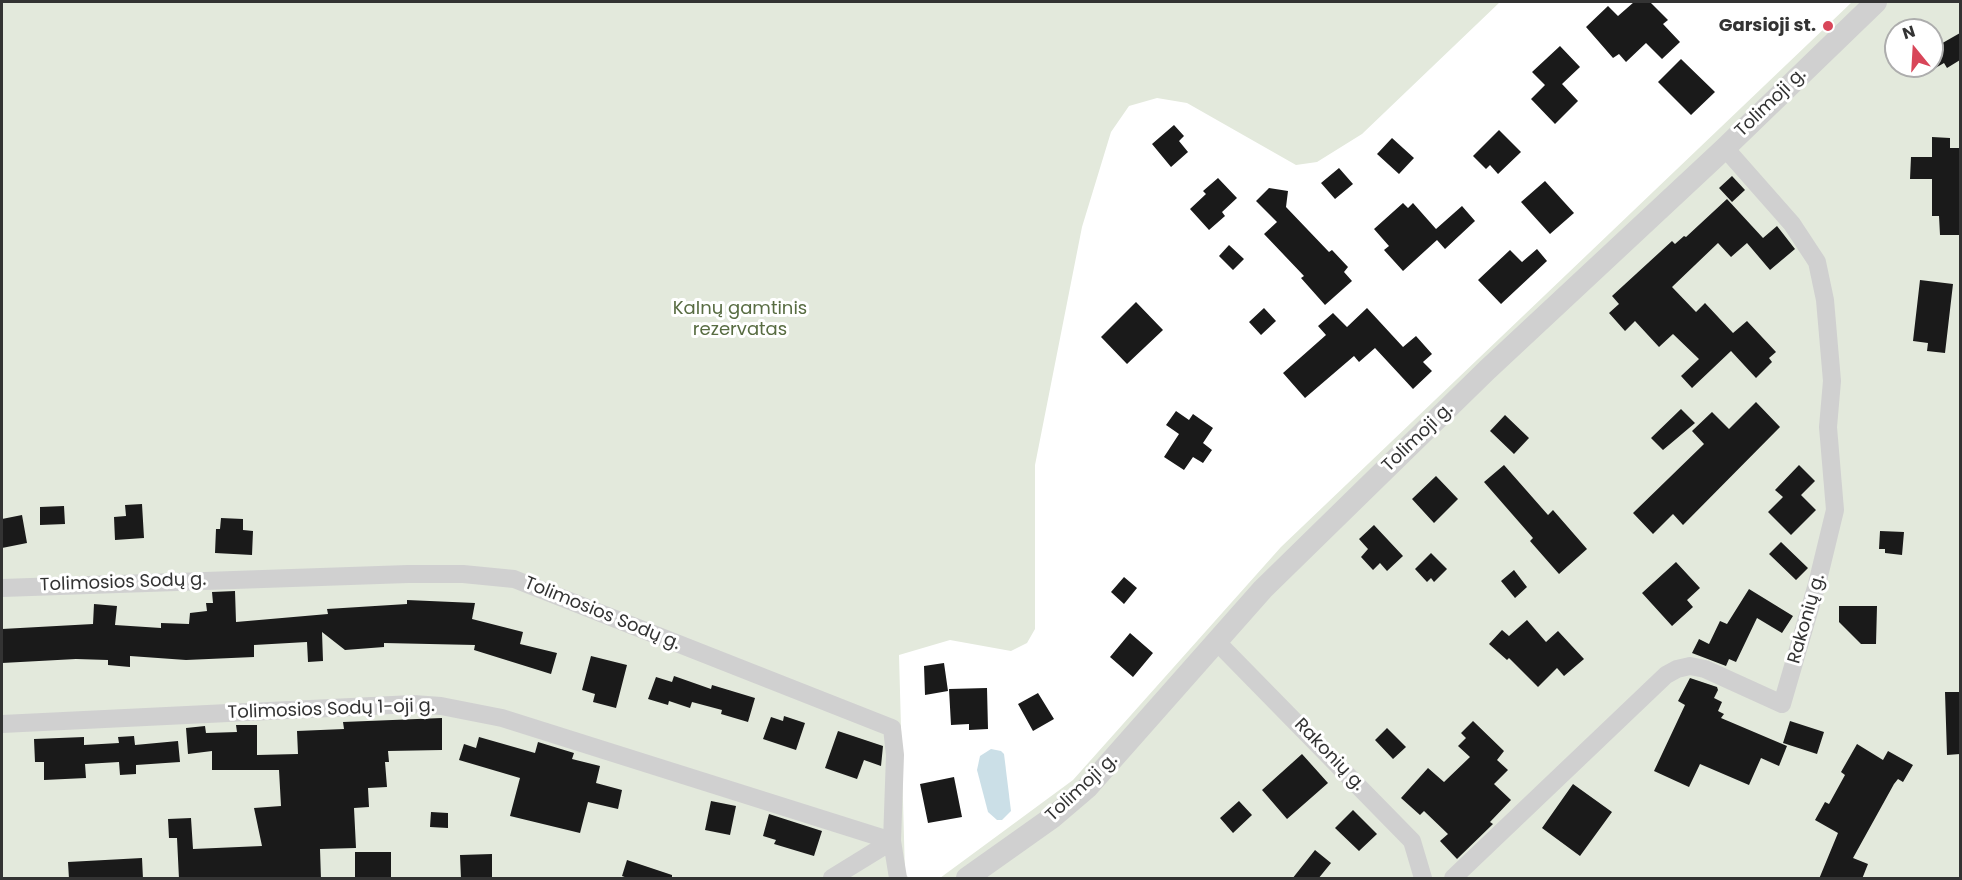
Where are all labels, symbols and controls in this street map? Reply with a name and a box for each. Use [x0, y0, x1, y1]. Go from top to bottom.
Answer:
place label: Garsioji st. [1719, 15, 1816, 37]
north arrow [1884, 18, 1944, 78]
marker: Garsioji st. [1821, 19, 1835, 33]
text: N [1900, 20, 1918, 45]
street label: Tolimoji g. [1731, 64, 1811, 142]
park label: Kalnų gamtinis rezervatas [673, 298, 807, 340]
street label: Tolimoji g. [1378, 399, 1458, 477]
street label: Tolimosios Sodų g. [40, 569, 206, 597]
street label: Rakonių g. [1784, 572, 1830, 666]
street label: Tolimosios Sodų g. [521, 573, 683, 655]
street label: Tolimosios Sodų 1-oji g. [227, 696, 435, 724]
street label: Rakonių g. [1289, 714, 1369, 796]
street label: Tolimoji g. [1042, 749, 1122, 827]

